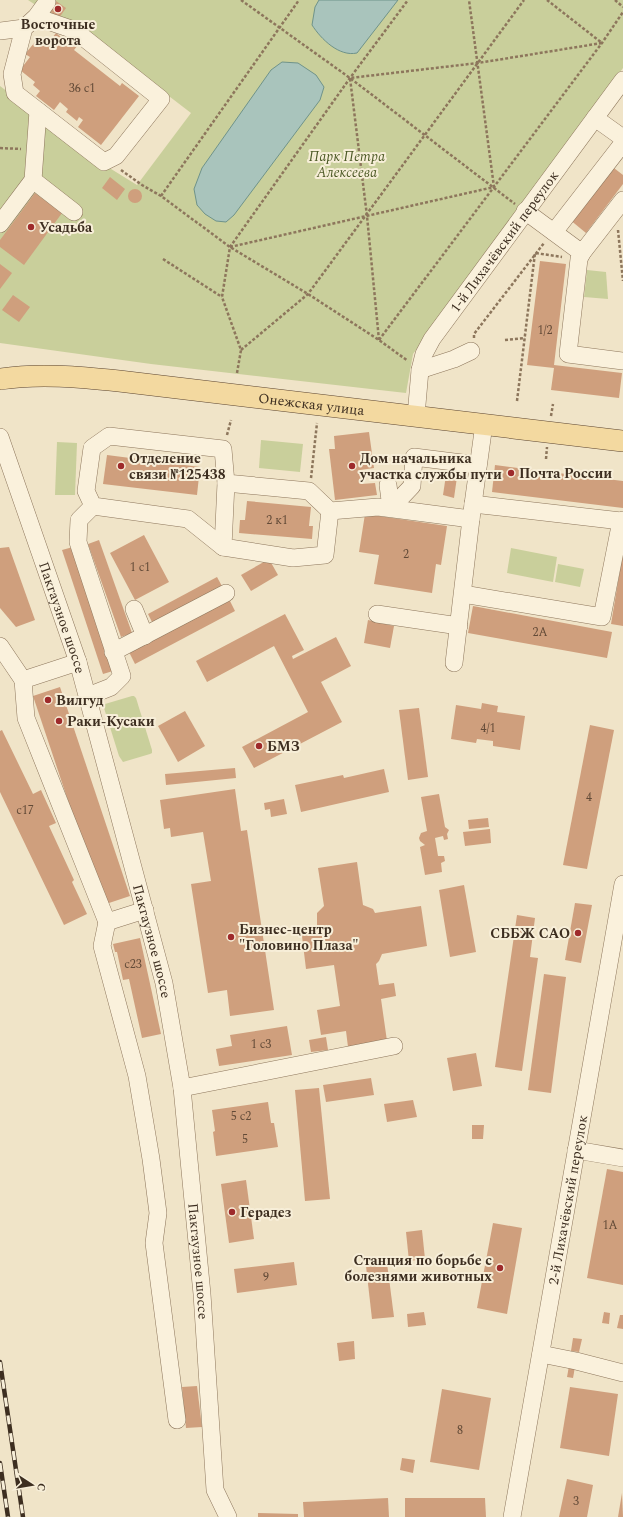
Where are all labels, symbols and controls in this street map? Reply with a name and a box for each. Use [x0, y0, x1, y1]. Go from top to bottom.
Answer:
marker: Восточные ворота [53, 4, 63, 14]
place label: Восточные ворота [21, 14, 95, 51]
house number: 36 с1 [69, 79, 95, 98]
park label: Парк Петра Алексеева [309, 146, 385, 183]
street label: 1-й Лихачёвский переулок [445, 166, 564, 317]
place label: Усадьба [39, 217, 93, 238]
marker: Усадьба [26, 222, 36, 232]
house number: 1/2 [537, 321, 553, 340]
street label: Онежская улица [257, 388, 366, 421]
place label: Отделение связи №125438 [129, 448, 226, 485]
place label: Дом начальника участка службы пути [359, 448, 502, 485]
marker: Отделение связи №125438 [116, 461, 126, 471]
marker: Дом начальника участка службы пути [347, 461, 357, 471]
place label: Почта России [519, 463, 612, 484]
marker: Почта России [506, 468, 516, 478]
house number: 2 к1 [266, 511, 288, 530]
house number: 2 [403, 545, 409, 564]
house number: 1 с1 [130, 558, 150, 577]
street label: Пакгаузное шоссе [33, 559, 91, 676]
house number: 2А [532, 623, 548, 642]
place label: Вилгуд [56, 690, 104, 711]
marker: Вилгуд [43, 695, 53, 705]
place label: Раки-Кусаки [67, 711, 155, 732]
marker: Раки-Кусаки [54, 716, 64, 726]
house number: 4/1 [480, 719, 496, 738]
place label: БМЗ [267, 736, 300, 757]
marker: БМЗ [254, 741, 264, 751]
house number: 4 [586, 788, 592, 807]
house number: с17 [16, 801, 34, 820]
street label: Пакгаузное шоссе [127, 882, 176, 1000]
place label: Бизнес-центр "Головино Плаза" [239, 919, 359, 956]
place label: СББЖ САО [490, 923, 570, 944]
marker: СББЖ САО [573, 928, 583, 938]
marker: Бизнес-центр "Головино Плаза" [226, 932, 236, 942]
house number: с23 [124, 955, 142, 974]
house number: 1 с3 [251, 1035, 271, 1054]
house number: 5 с2 [231, 1107, 251, 1126]
street label: 2-й Лихачёвский переулок [543, 1113, 593, 1287]
house number: 5 [242, 1130, 248, 1149]
street label: Пакгаузное шоссе [182, 1202, 214, 1320]
place label: Герадез [240, 1202, 292, 1223]
marker: Герадез [227, 1207, 237, 1217]
house number: 1А [602, 1216, 618, 1235]
place label: Станция по борьбе с болезнями животных [345, 1250, 492, 1287]
marker: Станция по борьбе с болезнями животных [495, 1263, 505, 1273]
house number: 9 [263, 1268, 269, 1287]
house number: 8 [457, 1421, 463, 1440]
north arrow [12, 1465, 52, 1505]
text: С [32, 1481, 50, 1493]
house number: 3 [573, 1492, 579, 1511]

